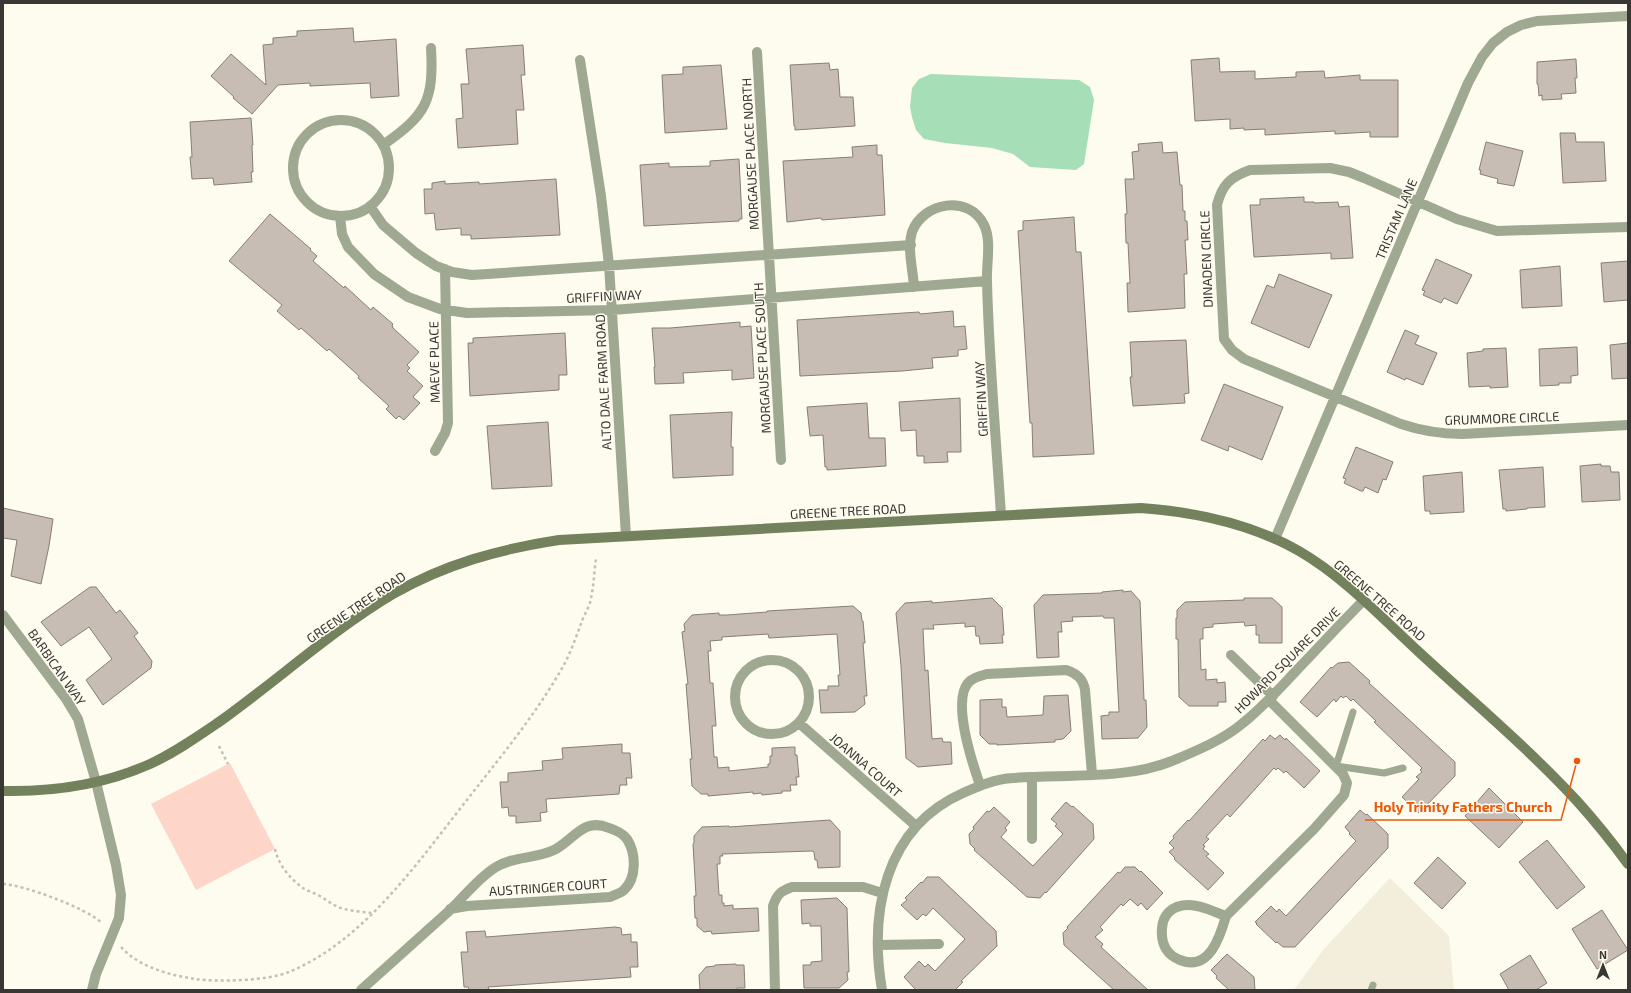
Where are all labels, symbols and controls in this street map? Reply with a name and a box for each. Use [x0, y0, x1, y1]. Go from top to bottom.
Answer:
street label: MORGAUSE PLACE NORTH [738, 77, 762, 231]
street label: TRISTAM LANE [1372, 176, 1420, 262]
street label: DINADEN CIRCLE [1196, 210, 1216, 308]
street label: MORGAUSE PLACE SOUTH [750, 282, 774, 434]
street label: GRIFFIN WAY [566, 286, 643, 306]
street label: ALTO DALE FARM ROAD [591, 314, 615, 450]
street label: MAEVE PLACE [425, 321, 443, 403]
street label: GRIFFIN WAY [971, 360, 991, 437]
street label: GRUMMORE CIRCLE [1444, 408, 1560, 428]
street label: GREENE TREE ROAD [790, 500, 906, 522]
street label: GREENE TREE ROAD [1331, 556, 1429, 644]
street label: GREENE TREE ROAD [303, 568, 409, 646]
street label: HOWARD SQUARE DRIVE [1231, 604, 1343, 716]
street label: BARBICAN WAY [25, 626, 90, 709]
street label: JOANNA COURT [827, 729, 906, 801]
callout: Holy Trinity Fathers Church [1365, 794, 1561, 820]
text: Holy Trinity Fathers Church [1374, 798, 1552, 815]
street label: AUSTRINGER COURT [488, 875, 608, 899]
north arrow [1583, 945, 1623, 985]
text: N [1599, 948, 1607, 961]

